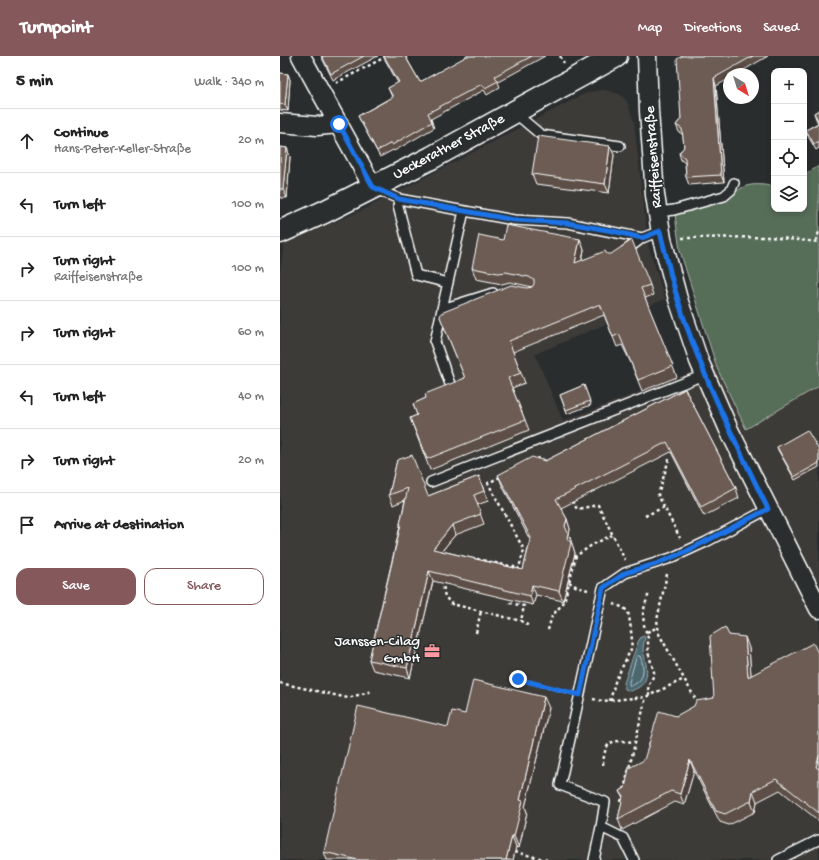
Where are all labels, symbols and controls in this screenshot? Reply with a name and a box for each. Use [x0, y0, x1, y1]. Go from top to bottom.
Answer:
text: Turnpoint [20, 17, 92, 40]
text: Map [638, 20, 662, 37]
text: Directions [684, 20, 741, 37]
text: Saved [763, 20, 799, 37]
north arrow [723, 68, 759, 104]
map controls [771, 68, 807, 212]
button: + [771, 68, 807, 104]
text: 5 min [16, 72, 53, 92]
text: Walk · 340 m [194, 75, 264, 90]
button: − [771, 104, 807, 140]
street label: Raiffeisenstraße [641, 105, 667, 209]
street label: Ueckerather Straße [390, 110, 508, 184]
route start [330, 115, 348, 133]
text: Continue [54, 124, 108, 142]
icon: ahead [16, 130, 38, 152]
text: 20 m [238, 133, 264, 148]
button: locate [771, 140, 807, 176]
text: Hans-Peter-Keller-Straße [54, 142, 191, 157]
button: layers [771, 176, 807, 212]
icon: left [16, 194, 38, 216]
text: Turn left [54, 196, 105, 214]
text: 100 m [232, 197, 264, 212]
text: Turn right [54, 252, 114, 270]
icon: right [16, 258, 38, 280]
text: 100 m [232, 261, 264, 276]
text: Raiffeisenstraße [54, 270, 143, 285]
icon: right [16, 322, 38, 344]
text: Turn right [54, 324, 114, 342]
text: 60 m [238, 325, 264, 340]
icon: left [16, 386, 38, 408]
text: Turn left [54, 388, 105, 406]
text: 40 m [238, 389, 264, 404]
icon: right [16, 450, 38, 472]
text: Turn right [54, 452, 114, 470]
text: 20 m [238, 453, 264, 468]
icon: arrive [16, 514, 38, 536]
text: Arrive at destination [54, 516, 184, 534]
button: Save [16, 568, 136, 605]
button: Share [144, 568, 264, 605]
place label: Janssen-Cilag GmbH [334, 633, 420, 668]
office icon: Janssen-Cilag GmbH [423, 642, 441, 660]
route end [509, 670, 527, 688]

